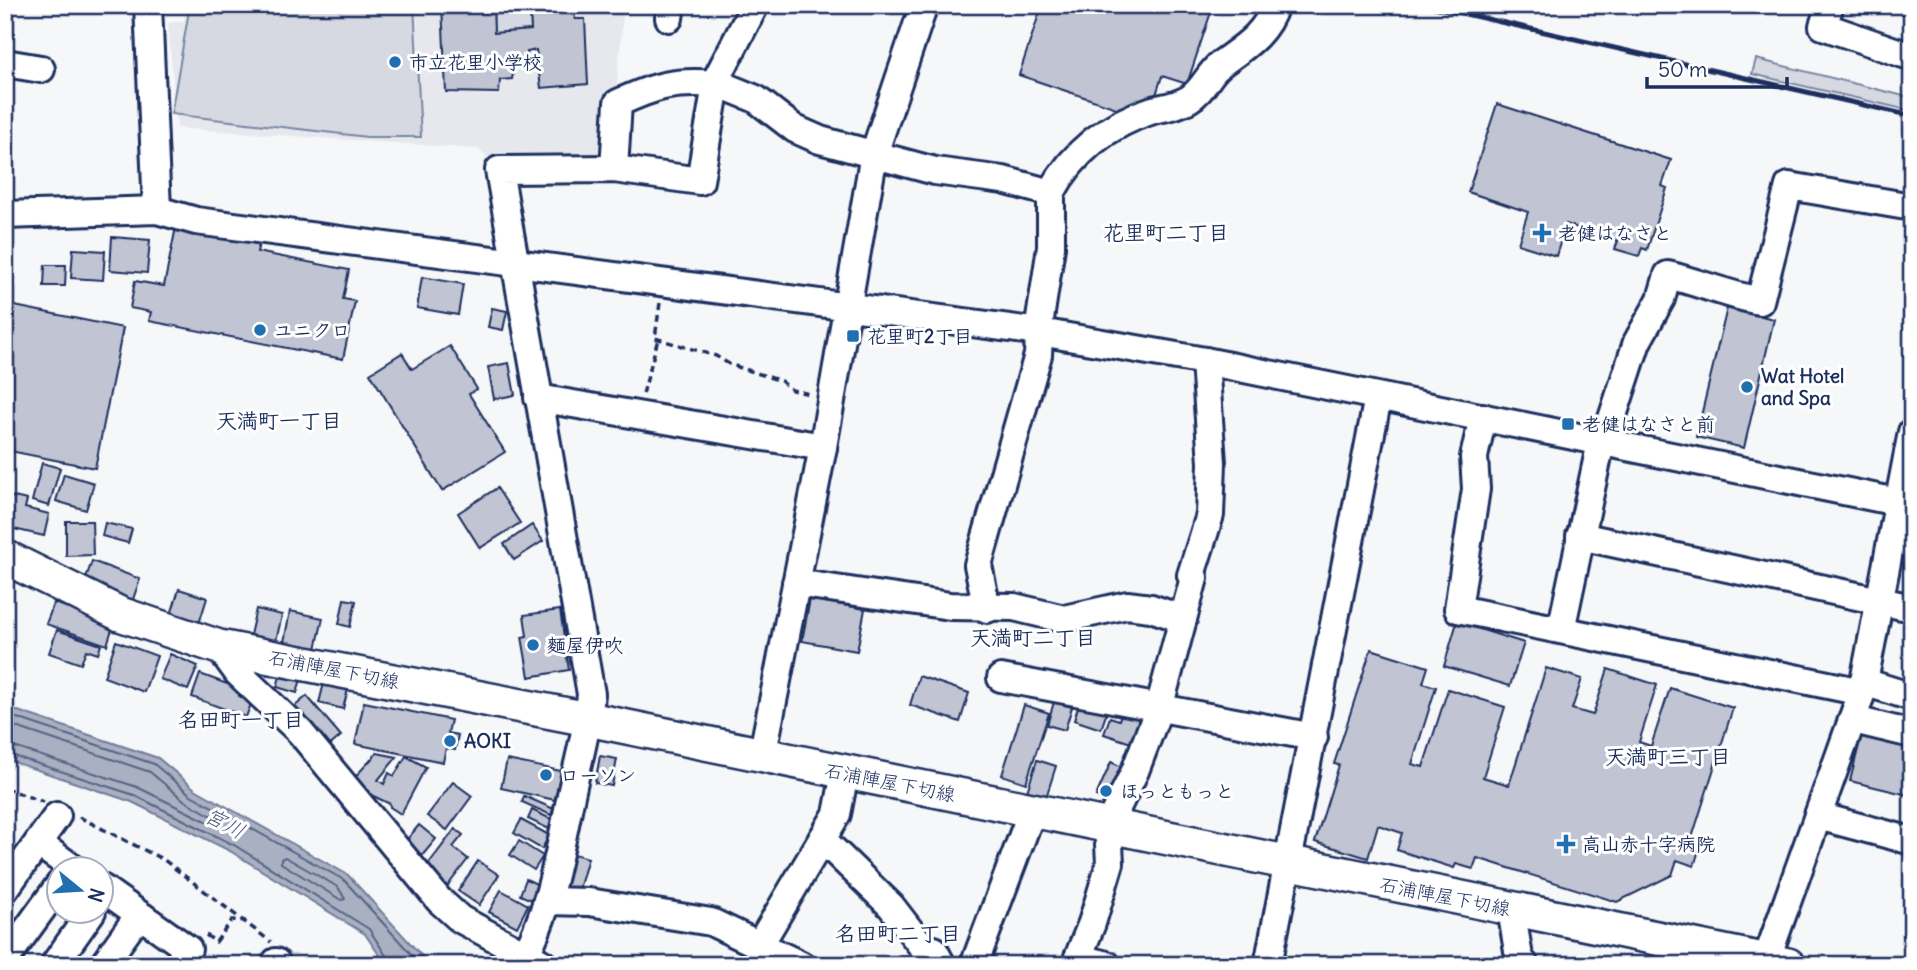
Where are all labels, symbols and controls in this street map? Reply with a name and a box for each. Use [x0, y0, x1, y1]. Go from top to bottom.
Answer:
scale bar [1647, 46, 1787, 90]
place label: 市立花里小学校 [409, 50, 542, 74]
marker: 市立花里小学校 [387, 54, 403, 70]
text: 50 m [1658, 56, 1707, 83]
district label: 花里町二丁目 [1103, 219, 1229, 246]
place label: 老健はなさと [1558, 221, 1672, 245]
marker: 老健はなさと [1532, 223, 1552, 243]
place label: ユニクロ [274, 318, 350, 342]
marker: ユニクロ [252, 322, 268, 338]
place label: 花里町2丁目 [867, 324, 972, 348]
marker: 花里町2丁目 [845, 328, 861, 344]
place label: Wat Hotel and Spa [1761, 364, 1844, 410]
marker: Wat Hotel and Spa [1739, 379, 1755, 395]
district label: 天満町一丁目 [216, 407, 342, 434]
place label: 老健はなさと前 [1582, 412, 1715, 436]
marker: 老健はなさと前 [1560, 416, 1576, 432]
district label: 天満町二丁目 [970, 624, 1096, 651]
place label: 麵屋伊吹 [547, 633, 623, 657]
marker: 麵屋伊吹 [525, 637, 541, 653]
street label: 石浦陣屋下切線 [266, 645, 402, 693]
district label: 名田町一丁目 [178, 706, 304, 733]
place label: AOKI [464, 729, 511, 753]
marker: AOKI [442, 733, 458, 749]
district label: 天満町三丁目 [1605, 743, 1731, 770]
street label: 石浦陣屋下切線 [822, 758, 958, 806]
place label: ローソン [560, 763, 636, 787]
marker: ローソン [538, 767, 554, 783]
place label: ほっともっと [1120, 779, 1234, 803]
marker: ほっともっと [1098, 783, 1114, 799]
water label: 宮川 [200, 801, 250, 845]
place label: 高山赤十字病院 [1582, 832, 1715, 856]
marker: 高山赤十字病院 [1556, 834, 1576, 854]
north arrow [46, 855, 116, 925]
street label: 石浦陣屋下切線 [1377, 872, 1513, 920]
text: N [83, 885, 110, 905]
district label: 名田町二丁目 [835, 920, 961, 947]

